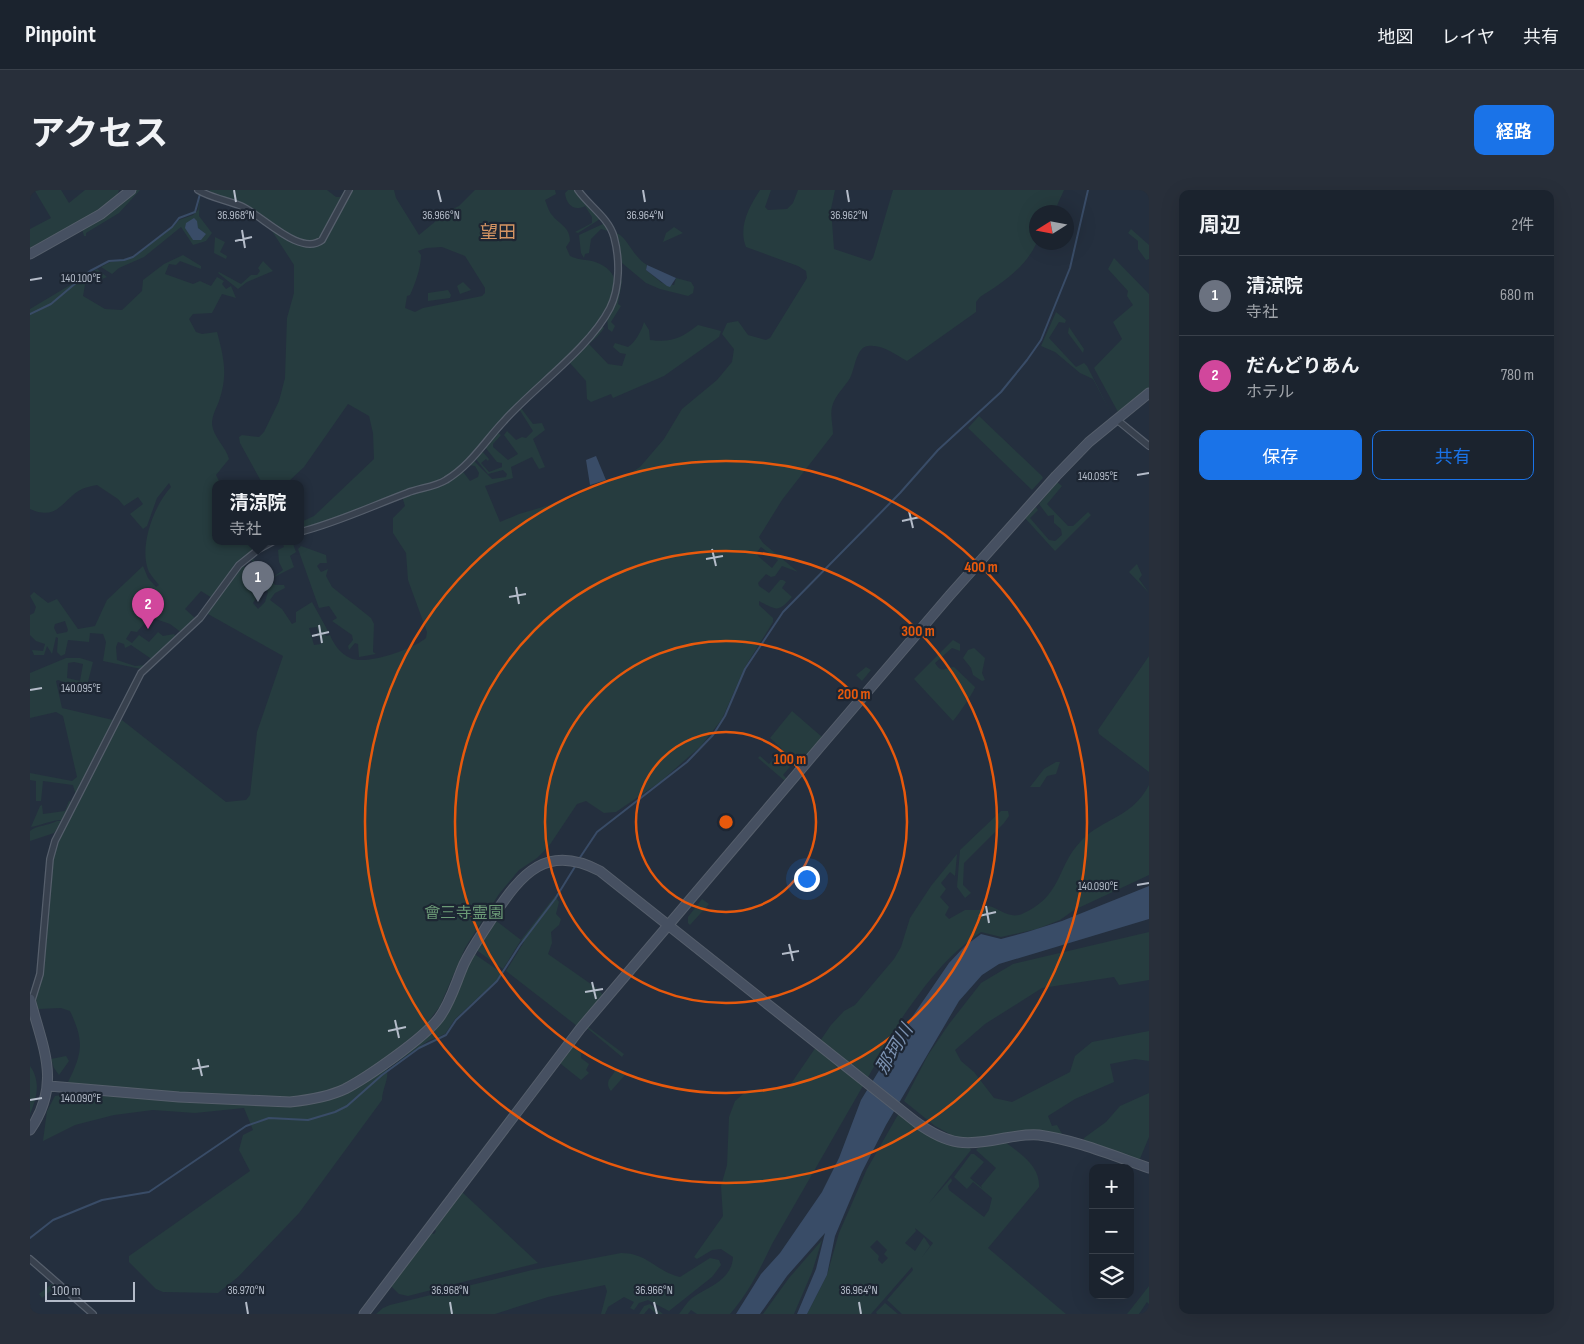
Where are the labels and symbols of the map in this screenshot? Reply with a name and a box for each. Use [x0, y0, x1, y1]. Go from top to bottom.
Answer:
north arrow [1029, 205, 1074, 250]
text: 36.968°N [217, 208, 255, 223]
text: 36.966°N [422, 208, 460, 223]
text: 36.964°N [626, 208, 664, 223]
text: 36.962°N [830, 208, 868, 223]
district label: 望田 [480, 222, 516, 243]
text: 140.100°E [61, 271, 101, 286]
text: 140.095°E [1078, 469, 1118, 484]
text: 400 m [964, 558, 998, 577]
pin: 1 [242, 561, 274, 602]
pin: 2 [132, 588, 164, 629]
text: 300 m [901, 622, 935, 641]
text: 140.095°E [61, 681, 101, 696]
text: 200 m [837, 685, 871, 704]
text: 100 m [774, 750, 806, 769]
centre of rings [717, 813, 735, 831]
your location [794, 866, 820, 892]
text: 140.090°E [1078, 879, 1118, 894]
park label: 會三寺霊園 [424, 904, 504, 923]
water label: 那珂川 [872, 1019, 918, 1078]
text: 140.090°E [61, 1091, 101, 1106]
scale bar [45, 1279, 135, 1302]
text: 36.970°N [227, 1283, 265, 1298]
text: 36.968°N [431, 1283, 469, 1298]
text: 36.966°N [635, 1283, 673, 1298]
text: 36.964°N [840, 1283, 878, 1298]

